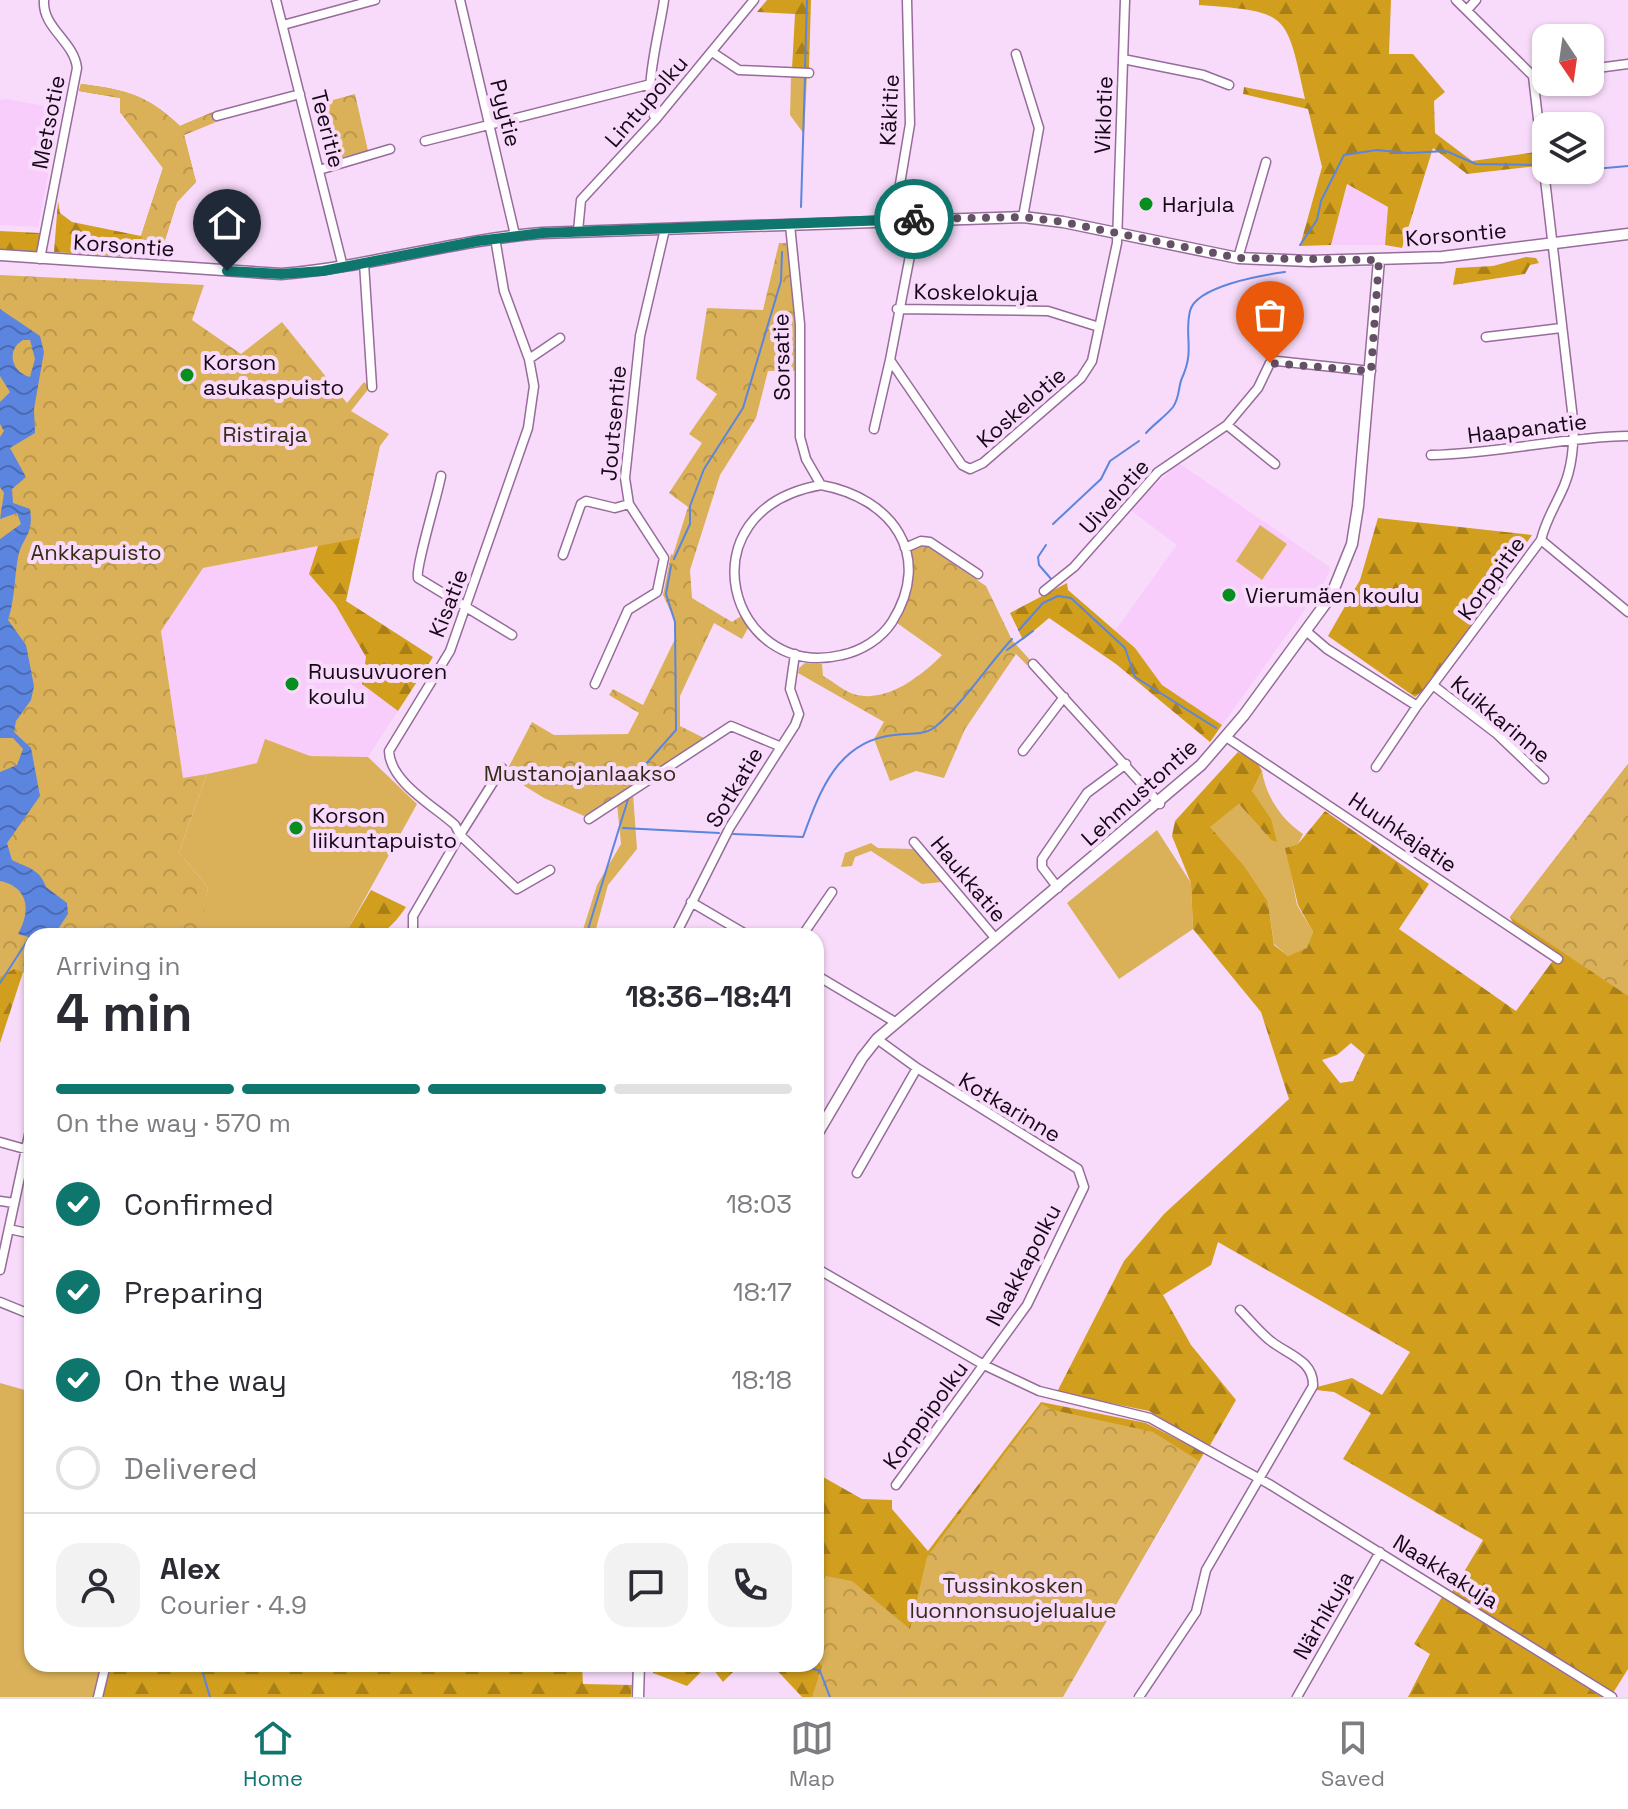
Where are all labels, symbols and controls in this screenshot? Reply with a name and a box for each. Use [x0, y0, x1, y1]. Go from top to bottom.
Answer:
north arrow [1532, 24, 1604, 96]
map controls [1532, 24, 1604, 184]
street label: Lintupolku [598, 49, 694, 153]
street label: Metsotie [25, 73, 71, 171]
street label: Käkitie [873, 73, 905, 147]
street label: Pyytie [484, 76, 528, 150]
street label: Viklotie [1088, 76, 1118, 154]
street label: Teeritie [305, 87, 351, 171]
button: layers [1532, 112, 1604, 184]
courier [874, 179, 954, 259]
pin [193, 189, 261, 271]
place label: Harjula [1162, 190, 1235, 218]
marker: Harjula [1137, 195, 1155, 213]
icon: bike [892, 197, 936, 241]
icon: home [205, 201, 249, 245]
street label: Korsontie [1404, 216, 1508, 252]
street label: Korsontie [72, 227, 176, 263]
street label: Koskelokuja [913, 277, 1039, 307]
pin [1236, 281, 1304, 363]
icon: bag [1248, 293, 1292, 337]
street label: Sorsatie [766, 313, 796, 401]
place label: Korson asukaspuisto [203, 348, 344, 401]
street label: Koskelotie [970, 361, 1072, 453]
street label: Joutsentie [594, 364, 632, 482]
marker: Korson asukaspuisto [178, 366, 196, 384]
street label: Haapanatie [1465, 407, 1589, 449]
park label: Ristiraja [223, 420, 308, 448]
street label: Uivelotie [1073, 453, 1155, 539]
street label: Korppitie [1451, 530, 1531, 626]
park label: Ankkapuisto [30, 538, 162, 566]
street label: Kisatie [422, 565, 474, 641]
place label: Vierumäen koulu [1245, 581, 1419, 609]
marker: Vierumäen koulu [1220, 586, 1238, 604]
place label: Ruusuvuoren koulu [308, 657, 447, 710]
street label: Kuikkarinne [1445, 669, 1557, 769]
marker: Ruusuvuoren koulu [283, 675, 301, 693]
street label: Lehmustontie [1075, 732, 1203, 852]
street label: Sotkatie [699, 742, 769, 832]
park label: Mustanojanlaakso [484, 759, 676, 787]
street label: Huuhkajatie [1343, 785, 1463, 879]
place label: Korson liikuntapuisto [312, 801, 457, 854]
marker: Korson liikuntapuisto [287, 819, 305, 837]
street label: Haukkatie [925, 830, 1013, 928]
text: Arriving in [56, 949, 180, 983]
text: 18:36–18:41 [625, 977, 792, 1016]
text: 4 min [56, 980, 193, 1046]
street label: Kotkarinne [954, 1066, 1066, 1148]
text: On the way · 570 m [56, 1106, 291, 1140]
icon: check [56, 1182, 100, 1226]
text: Confirmed [124, 1185, 274, 1224]
text: 18:03 [726, 1187, 792, 1221]
street label: Naakkapolku [979, 1199, 1067, 1331]
icon: check [56, 1270, 100, 1314]
text: Preparing [124, 1273, 263, 1312]
text: 18:17 [733, 1275, 792, 1309]
street label: Korppipolku [876, 1355, 974, 1475]
icon: check [56, 1358, 100, 1402]
text: On the way [124, 1361, 287, 1400]
text: 18:18 [731, 1363, 792, 1397]
text: Delivered [124, 1449, 258, 1488]
street label: Naakkakuja [1388, 1527, 1504, 1615]
button: person [56, 1543, 140, 1627]
button: chat [604, 1543, 688, 1627]
button: phone [708, 1543, 792, 1627]
text: Alex [160, 1549, 221, 1588]
street label: Närhikuja [1286, 1565, 1360, 1664]
park label: Tussinkosken luonnonsuojelualue [910, 1571, 1117, 1624]
text: Courier · 4.9 [160, 1588, 307, 1622]
tab: Home [243, 1716, 303, 1792]
tab: Map [789, 1716, 835, 1792]
tab: Saved [1321, 1716, 1385, 1792]

